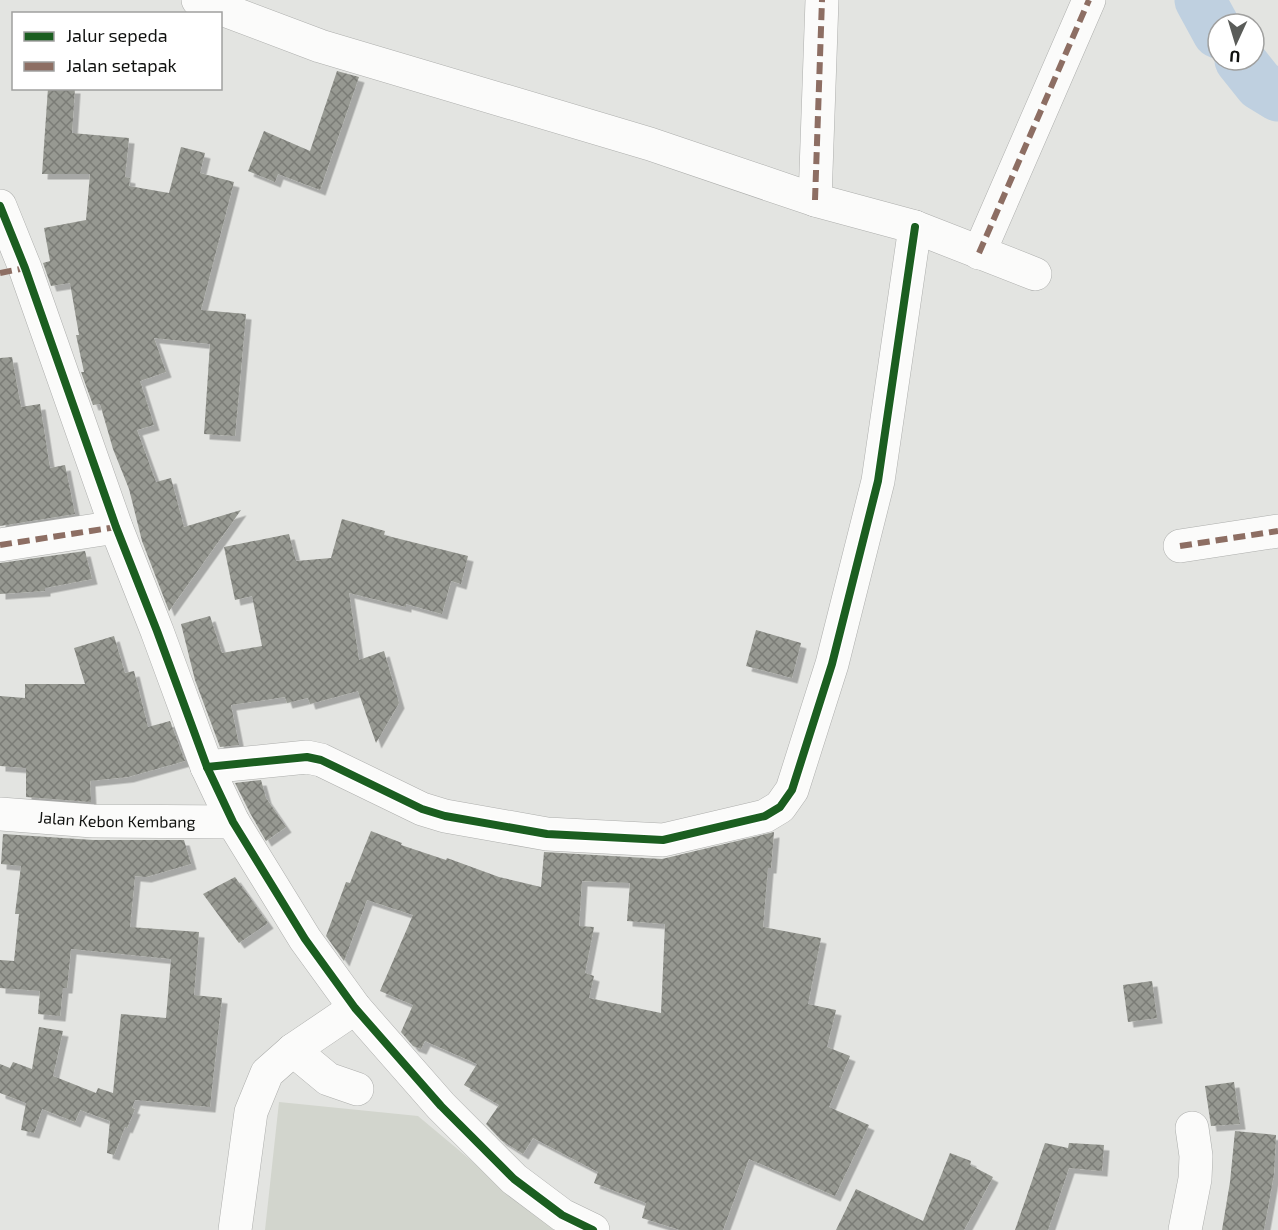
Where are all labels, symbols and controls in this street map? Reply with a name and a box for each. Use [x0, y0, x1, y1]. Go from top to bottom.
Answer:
legend [12, 12, 222, 90]
north arrow [1206, 12, 1266, 72]
text: Jalur sepeda [66, 24, 168, 46]
text: U [1229, 48, 1241, 67]
text: Jalan setapak [66, 54, 177, 76]
street label: Jalan Kebon Kembang [37, 807, 196, 831]

